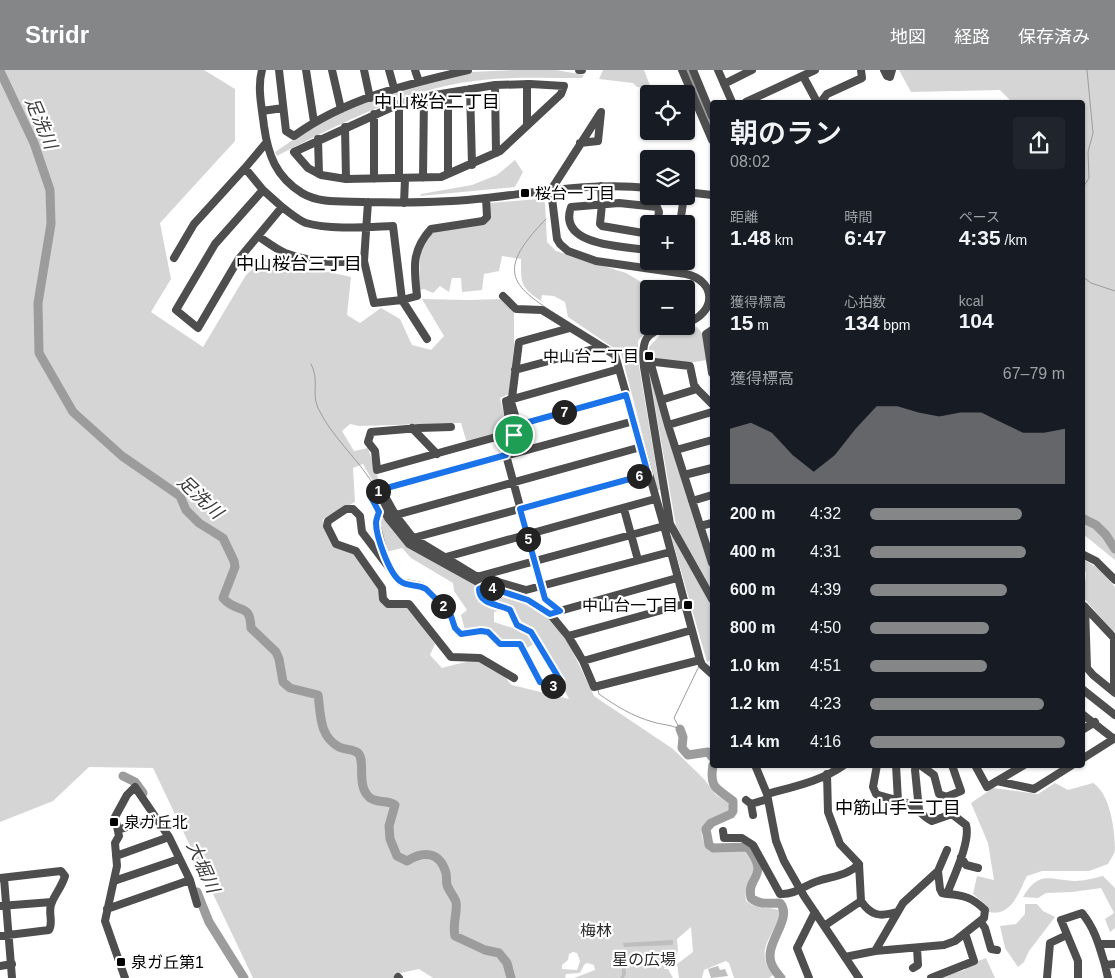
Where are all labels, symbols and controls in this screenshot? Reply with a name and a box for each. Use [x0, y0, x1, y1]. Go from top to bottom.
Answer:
text: Stridr [25, 21, 89, 48]
text: 地図 [890, 27, 926, 47]
text: 経路 [954, 27, 990, 47]
text: 保存済み [1018, 27, 1090, 47]
map controls [640, 85, 695, 335]
button: locate [640, 85, 695, 140]
district label: 中山桜台二丁目 [374, 92, 500, 112]
water label: 足洗川 [21, 94, 62, 154]
button: share [1013, 117, 1065, 169]
text: 朝のラン [730, 118, 842, 149]
button: layers [640, 150, 695, 205]
text: 08:02 [730, 153, 770, 170]
place label: 桜台一丁目 [535, 185, 615, 202]
marker: 桜台一丁目 [519, 187, 531, 199]
text: 距離 [730, 209, 758, 225]
text: 時間 [844, 209, 872, 225]
text: ペース [959, 209, 1000, 225]
button: + [640, 215, 695, 270]
text: 1.48 [730, 226, 771, 249]
text: 6:47 [844, 226, 886, 249]
text: 4:35 [959, 226, 1001, 249]
text: km [771, 232, 793, 248]
text: /km [1001, 232, 1027, 248]
district label: 中山桜台三丁目 [236, 254, 362, 274]
button: − [640, 280, 695, 335]
text: kcal [959, 293, 984, 309]
text: 獲得標高 [730, 294, 786, 310]
text: 心拍数 [844, 294, 886, 310]
text: 104 [959, 309, 994, 332]
text: 15 [730, 311, 753, 334]
text: 134 [844, 311, 879, 334]
text: m [753, 317, 769, 333]
text: bpm [879, 317, 911, 333]
place label: 中山台二丁目 [543, 348, 639, 365]
marker: 中山台二丁目 [643, 350, 655, 362]
text: 67–79 m [1003, 365, 1065, 382]
text: 獲得標高 [730, 370, 794, 387]
pin: 7 [552, 400, 576, 424]
text: 7 [561, 404, 568, 420]
pin [493, 414, 535, 456]
icon: arrive [500, 421, 528, 449]
pin: 6 [626, 464, 652, 488]
text: 6 [636, 468, 643, 484]
water label: 足洗川 [173, 471, 228, 524]
pin: 1 [366, 478, 390, 504]
text: 1 [375, 483, 382, 499]
text: 200 m [730, 505, 775, 522]
text: 4:32 [810, 505, 841, 522]
pin: 5 [516, 526, 540, 552]
text: 5 [525, 531, 532, 547]
text: 400 m [730, 543, 775, 560]
text: 4:31 [810, 543, 841, 560]
pin: 4 [480, 576, 504, 600]
text: 4 [489, 580, 496, 596]
text: 600 m [730, 581, 775, 598]
text: 4:39 [810, 581, 841, 598]
pin: 2 [430, 594, 456, 618]
place label: 中山台一丁目 [582, 597, 678, 614]
text: 2 [440, 598, 447, 614]
marker: 中山台一丁目 [682, 599, 694, 611]
text: 800 m [730, 619, 775, 636]
text: 4:50 [810, 619, 841, 636]
text: 1.0 km [730, 657, 780, 674]
text: 4:51 [810, 657, 841, 674]
pin: 3 [540, 674, 566, 698]
text: 3 [550, 678, 557, 694]
text: 1.2 km [730, 695, 780, 712]
text: 4:23 [810, 695, 841, 712]
text: 1.4 km [730, 733, 780, 750]
text: 4:16 [810, 733, 841, 750]
district label: 中筋山手二丁目 [835, 798, 961, 818]
place label: 泉ガ丘北 [124, 814, 188, 831]
marker: 泉ガ丘北 [108, 816, 120, 828]
water label: 大堀川 [183, 838, 224, 898]
park label: 梅林 [580, 922, 612, 939]
park label: 星の広場 [612, 951, 676, 968]
place label: 泉ガ丘第1 [131, 954, 204, 971]
marker: 泉ガ丘第1 [115, 956, 127, 968]

